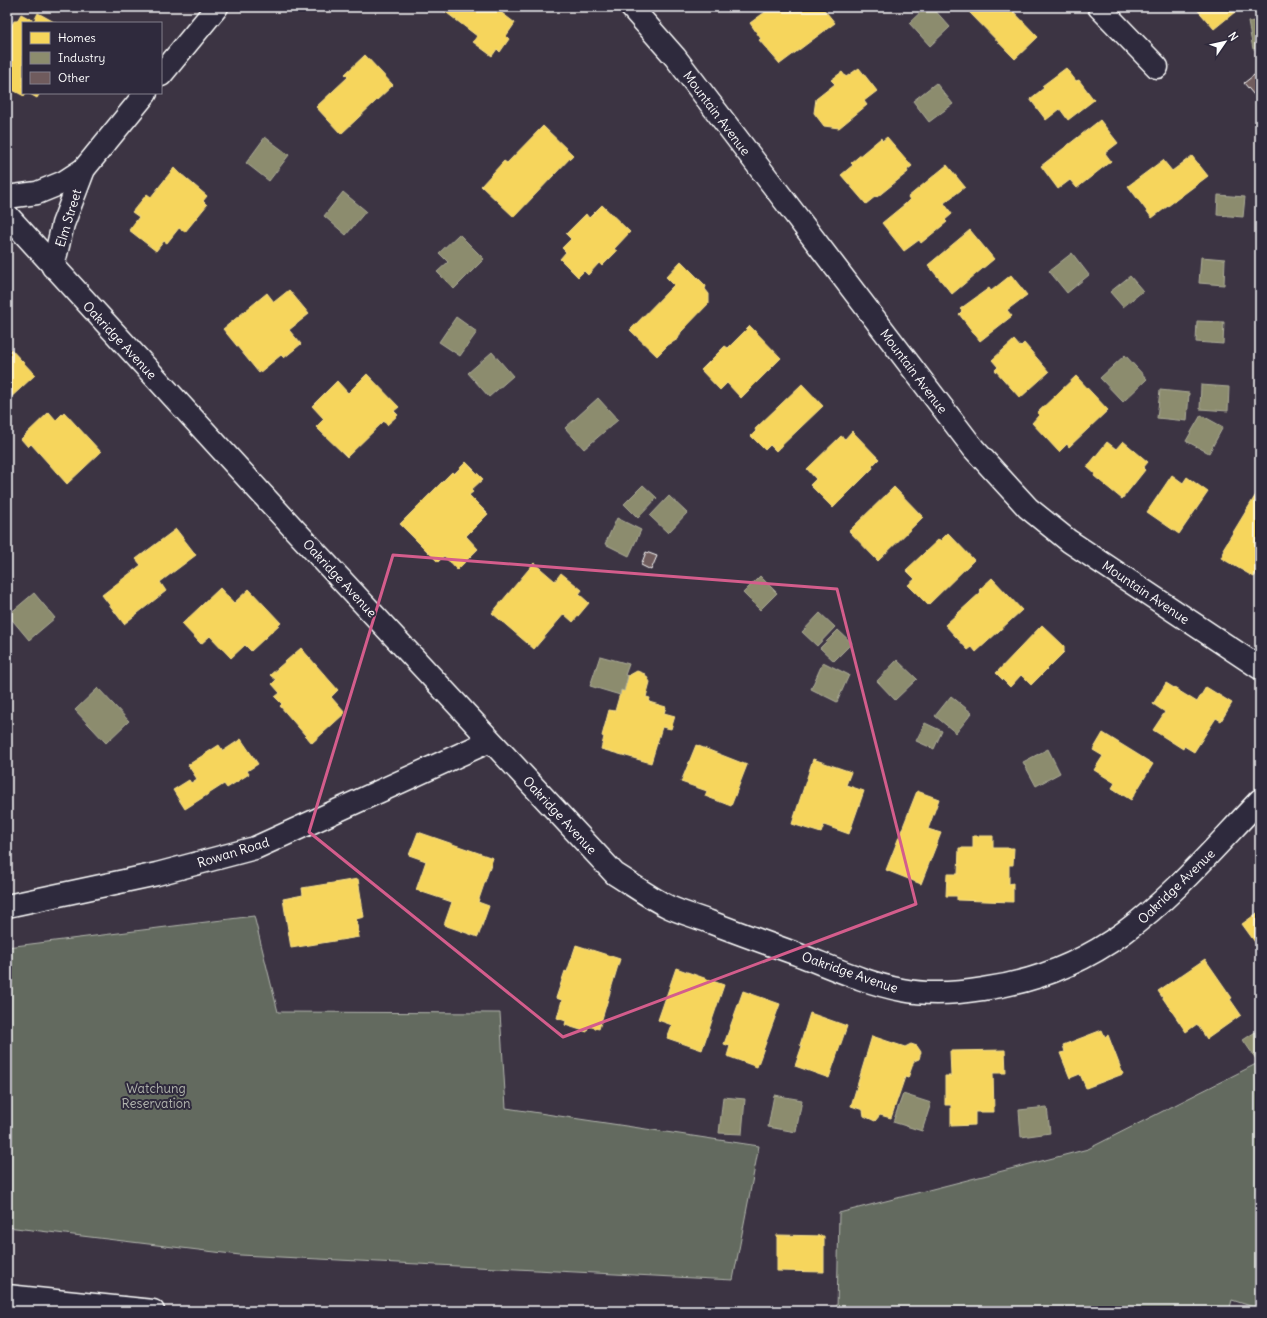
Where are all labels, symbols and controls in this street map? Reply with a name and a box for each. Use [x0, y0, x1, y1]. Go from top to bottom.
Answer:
legend [22, 22, 162, 94]
north arrow [1205, 22, 1245, 62]
text: N [1225, 29, 1241, 43]
text: Homes [58, 30, 96, 45]
text: Industry [58, 50, 105, 65]
street label: Mountain Avenue [679, 68, 754, 159]
text: Other [58, 70, 90, 85]
street label: Elm Street [52, 187, 86, 249]
street label: Oakridge Avenue [79, 298, 160, 383]
street label: Mountain Avenue [876, 326, 951, 417]
street label: Oakridge Avenue [299, 536, 380, 621]
street label: Mountain Avenue [1099, 557, 1193, 628]
street label: Oakridge Avenue [519, 773, 600, 858]
street label: Rowan Road [195, 833, 271, 871]
street label: Oakridge Avenue [1134, 845, 1219, 928]
street label: Oakridge Avenue [799, 948, 900, 997]
park label: Watchung Reservation [121, 1080, 191, 1112]

